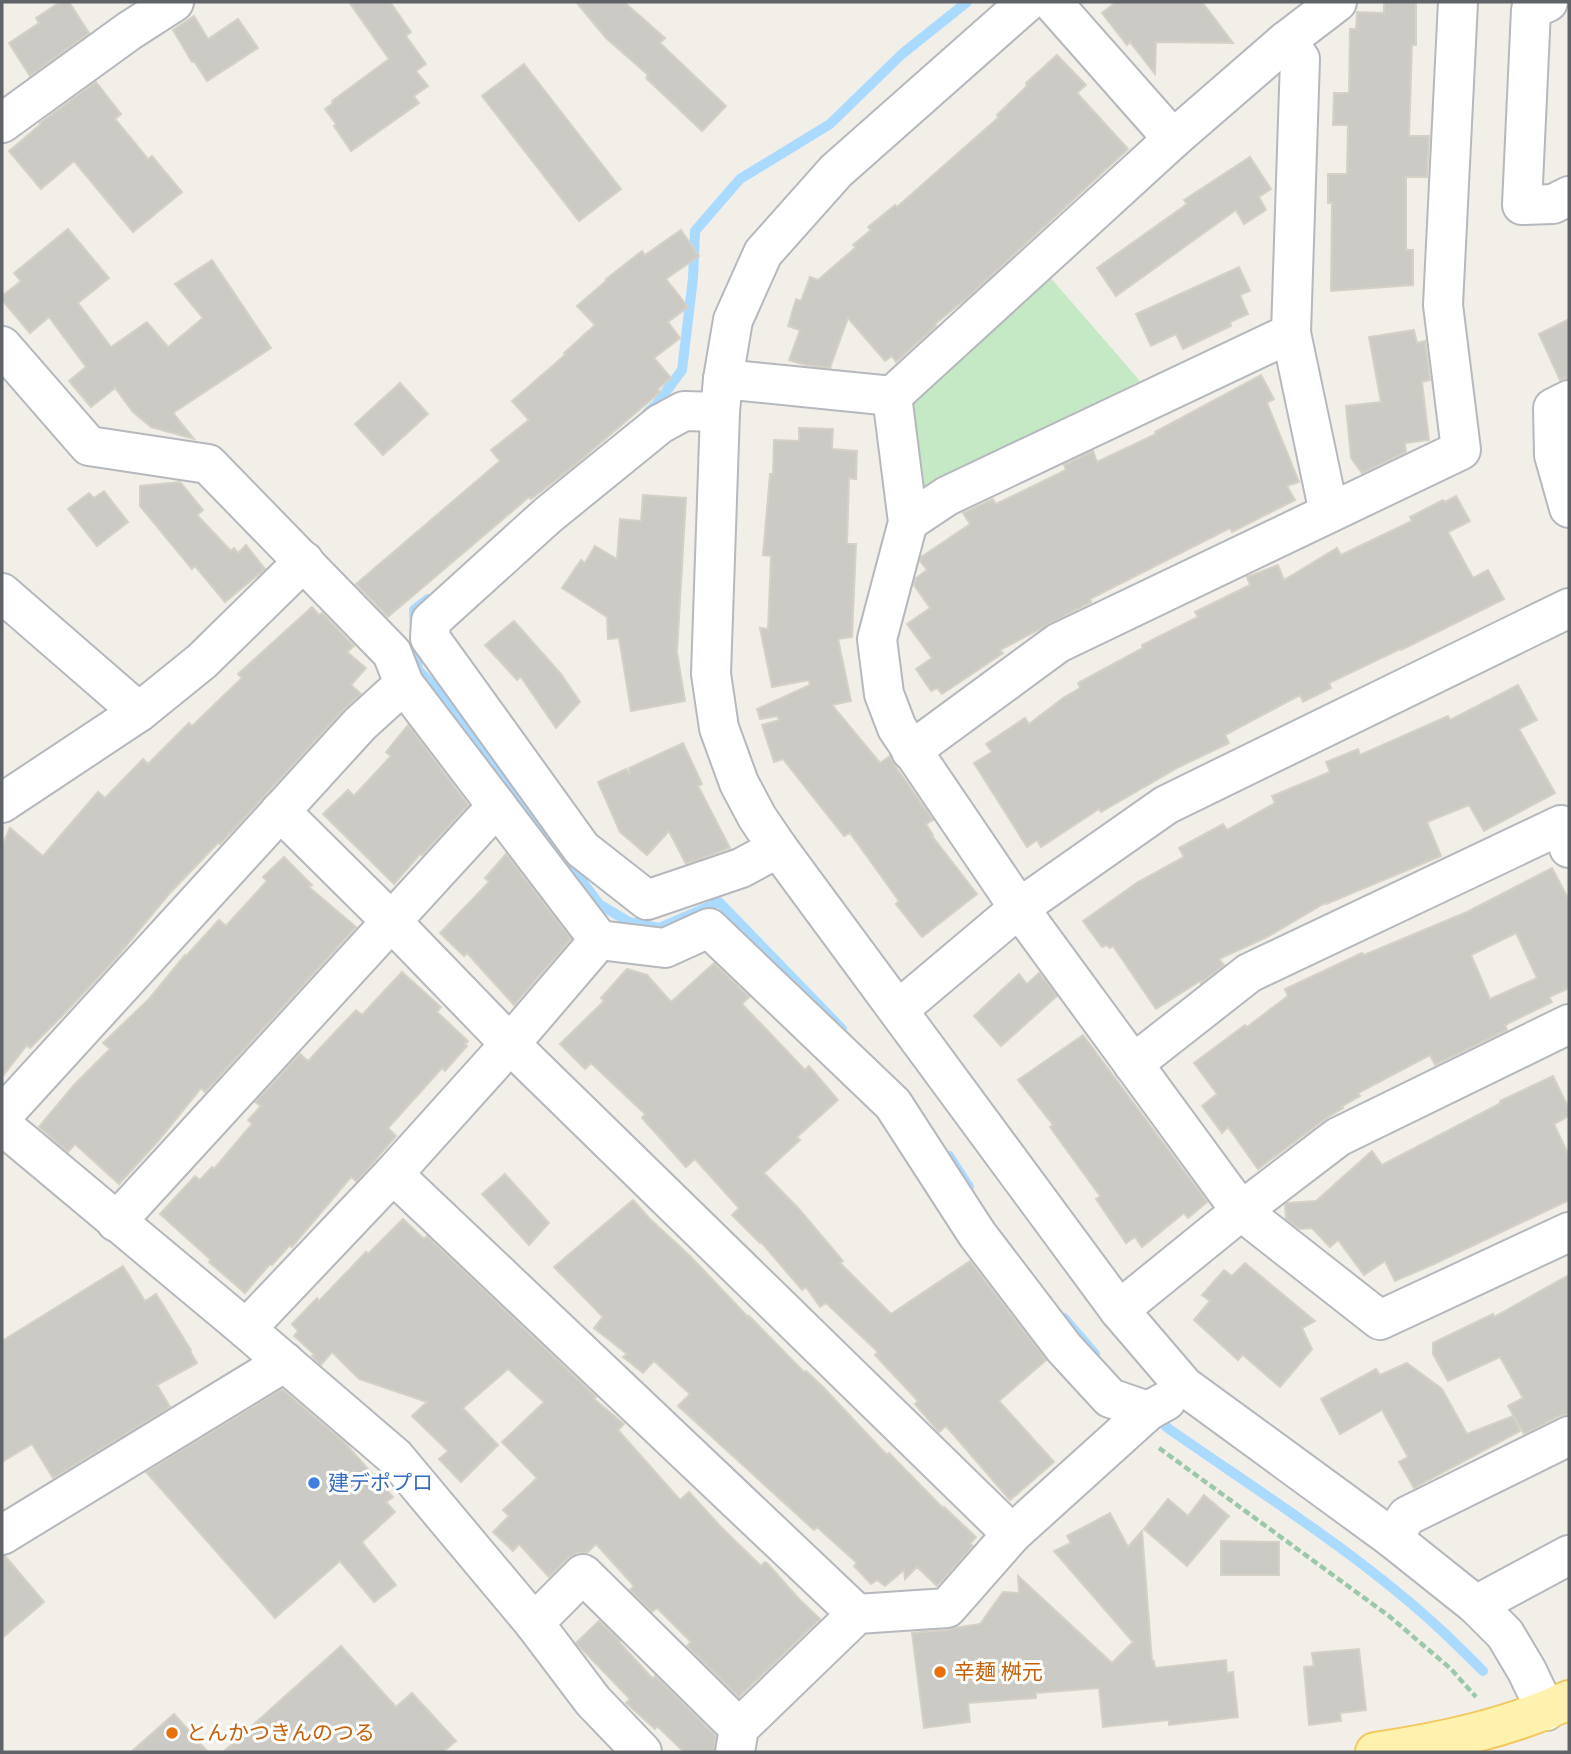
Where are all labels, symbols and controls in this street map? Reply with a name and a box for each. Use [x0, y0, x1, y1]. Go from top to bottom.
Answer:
place label: 建デポプロ [328, 1468, 433, 1497]
marker: 建デポプロ [306, 1475, 322, 1491]
place label: 辛麺 桝元 [954, 1657, 1043, 1686]
marker: 辛麺 桝元 [932, 1664, 948, 1680]
place label: とんかつきんのつる [186, 1718, 375, 1747]
marker: とんかつきんのつる [164, 1725, 180, 1741]

